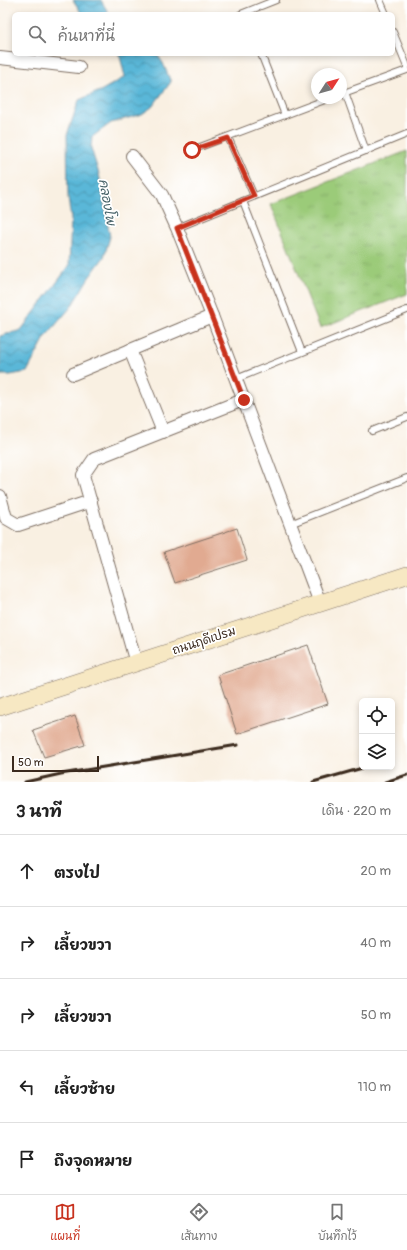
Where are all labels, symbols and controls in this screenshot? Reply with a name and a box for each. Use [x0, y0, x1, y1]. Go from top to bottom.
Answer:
search box [12, 12, 395, 56]
icon: search [26, 23, 48, 45]
text: ค้นหาที่นี่ [58, 27, 115, 46]
north arrow [311, 68, 347, 104]
route start [183, 141, 201, 159]
water label: คลองโพ [95, 177, 120, 227]
route end [235, 391, 253, 409]
street label: ถนนฤดีเปรม [170, 624, 238, 658]
map controls [359, 698, 395, 770]
button: locate [359, 698, 395, 734]
button: layers [359, 734, 395, 770]
scale bar [12, 754, 99, 773]
text: 50 m [18, 756, 44, 769]
text: 3 นาที [16, 801, 62, 822]
text: เดิน · 220 m [322, 803, 391, 819]
icon: ahead [16, 860, 38, 882]
text: 20 m [360, 863, 391, 879]
text: ตรงไป [54, 864, 100, 883]
icon: right [16, 932, 38, 954]
text: 40 m [360, 935, 391, 951]
text: เลี้ยวขวา [54, 936, 112, 955]
icon: right [16, 1004, 38, 1026]
text: 50 m [361, 1007, 391, 1023]
text: เลี้ยวขวา [54, 1008, 112, 1027]
icon: left [16, 1076, 38, 1098]
text: 110 m [358, 1079, 391, 1095]
text: เลี้ยวซ้าย [54, 1080, 115, 1099]
icon: arrive [16, 1148, 38, 1170]
text: ถึงจุดหมาย [54, 1152, 132, 1171]
tab: แผนที่ [50, 1201, 80, 1244]
tab: เส้นทาง [181, 1201, 217, 1244]
tab: บันทึกไว้ [318, 1201, 357, 1244]

